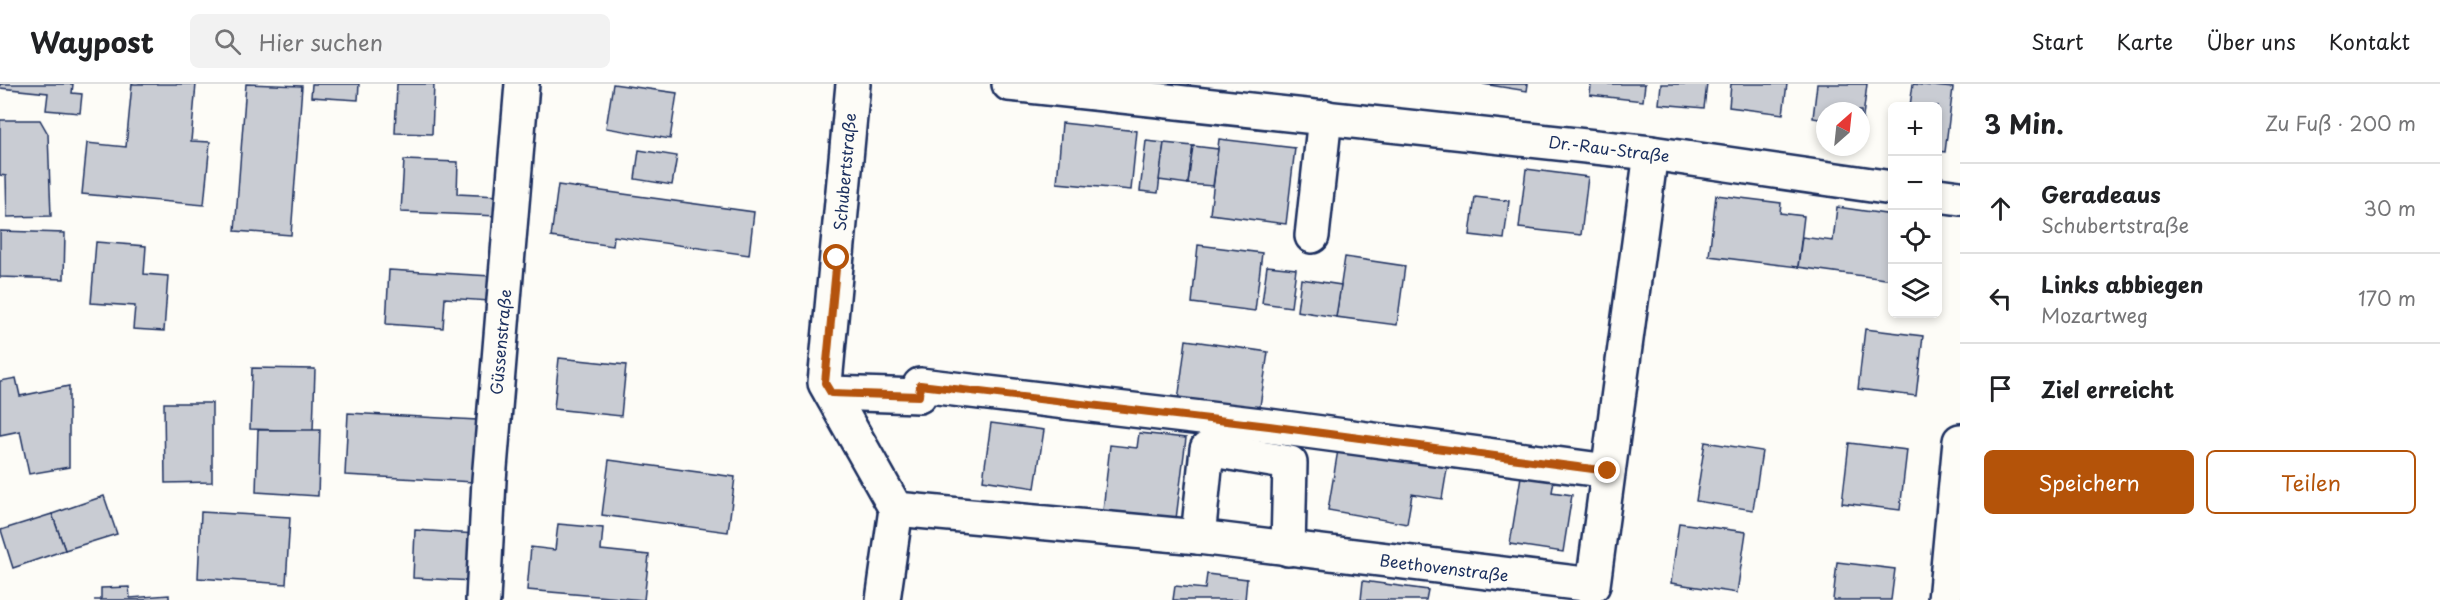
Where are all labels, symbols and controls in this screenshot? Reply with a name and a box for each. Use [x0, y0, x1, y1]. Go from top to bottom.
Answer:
search box [190, 14, 610, 68]
text: Waypost [30, 20, 154, 63]
icon: search [211, 25, 244, 58]
text: Hier suchen [259, 25, 383, 58]
text: Start [2031, 25, 2083, 57]
text: Karte [2116, 25, 2173, 57]
text: Über uns [2206, 25, 2296, 57]
text: Kontakt [2329, 25, 2410, 57]
north arrow [1816, 102, 1870, 156]
map controls [1888, 102, 1942, 318]
button: + [1888, 102, 1942, 156]
text: 3 Min. [1984, 104, 2064, 143]
text: Zu Fuß · 200 m [2265, 108, 2416, 138]
street label: Schubertstraße [827, 112, 861, 232]
street label: Dr.-Rau-Straße [1547, 129, 1671, 167]
button: − [1888, 156, 1942, 210]
text: Geradeaus [2041, 177, 2161, 210]
icon: ahead [1984, 192, 2017, 225]
text: 30 m [2363, 193, 2416, 223]
button: locate [1888, 210, 1942, 264]
text: Schubertstraße [2041, 210, 2189, 240]
route start [823, 244, 849, 270]
button: layers [1888, 264, 1942, 318]
text: Links abbiegen [2041, 267, 2203, 300]
icon: left [1984, 282, 2017, 315]
text: 170 m [2358, 283, 2416, 313]
street label: Güssenstraße [483, 288, 517, 396]
text: Mozartweg [2041, 300, 2148, 330]
icon: arrive [1984, 372, 2017, 405]
text: Ziel erreicht [2041, 372, 2174, 405]
button: Speichern [1984, 450, 2194, 514]
button: Teilen [2206, 450, 2416, 514]
route end [1594, 457, 1620, 483]
street label: Beethovenstraße [1378, 547, 1510, 587]

